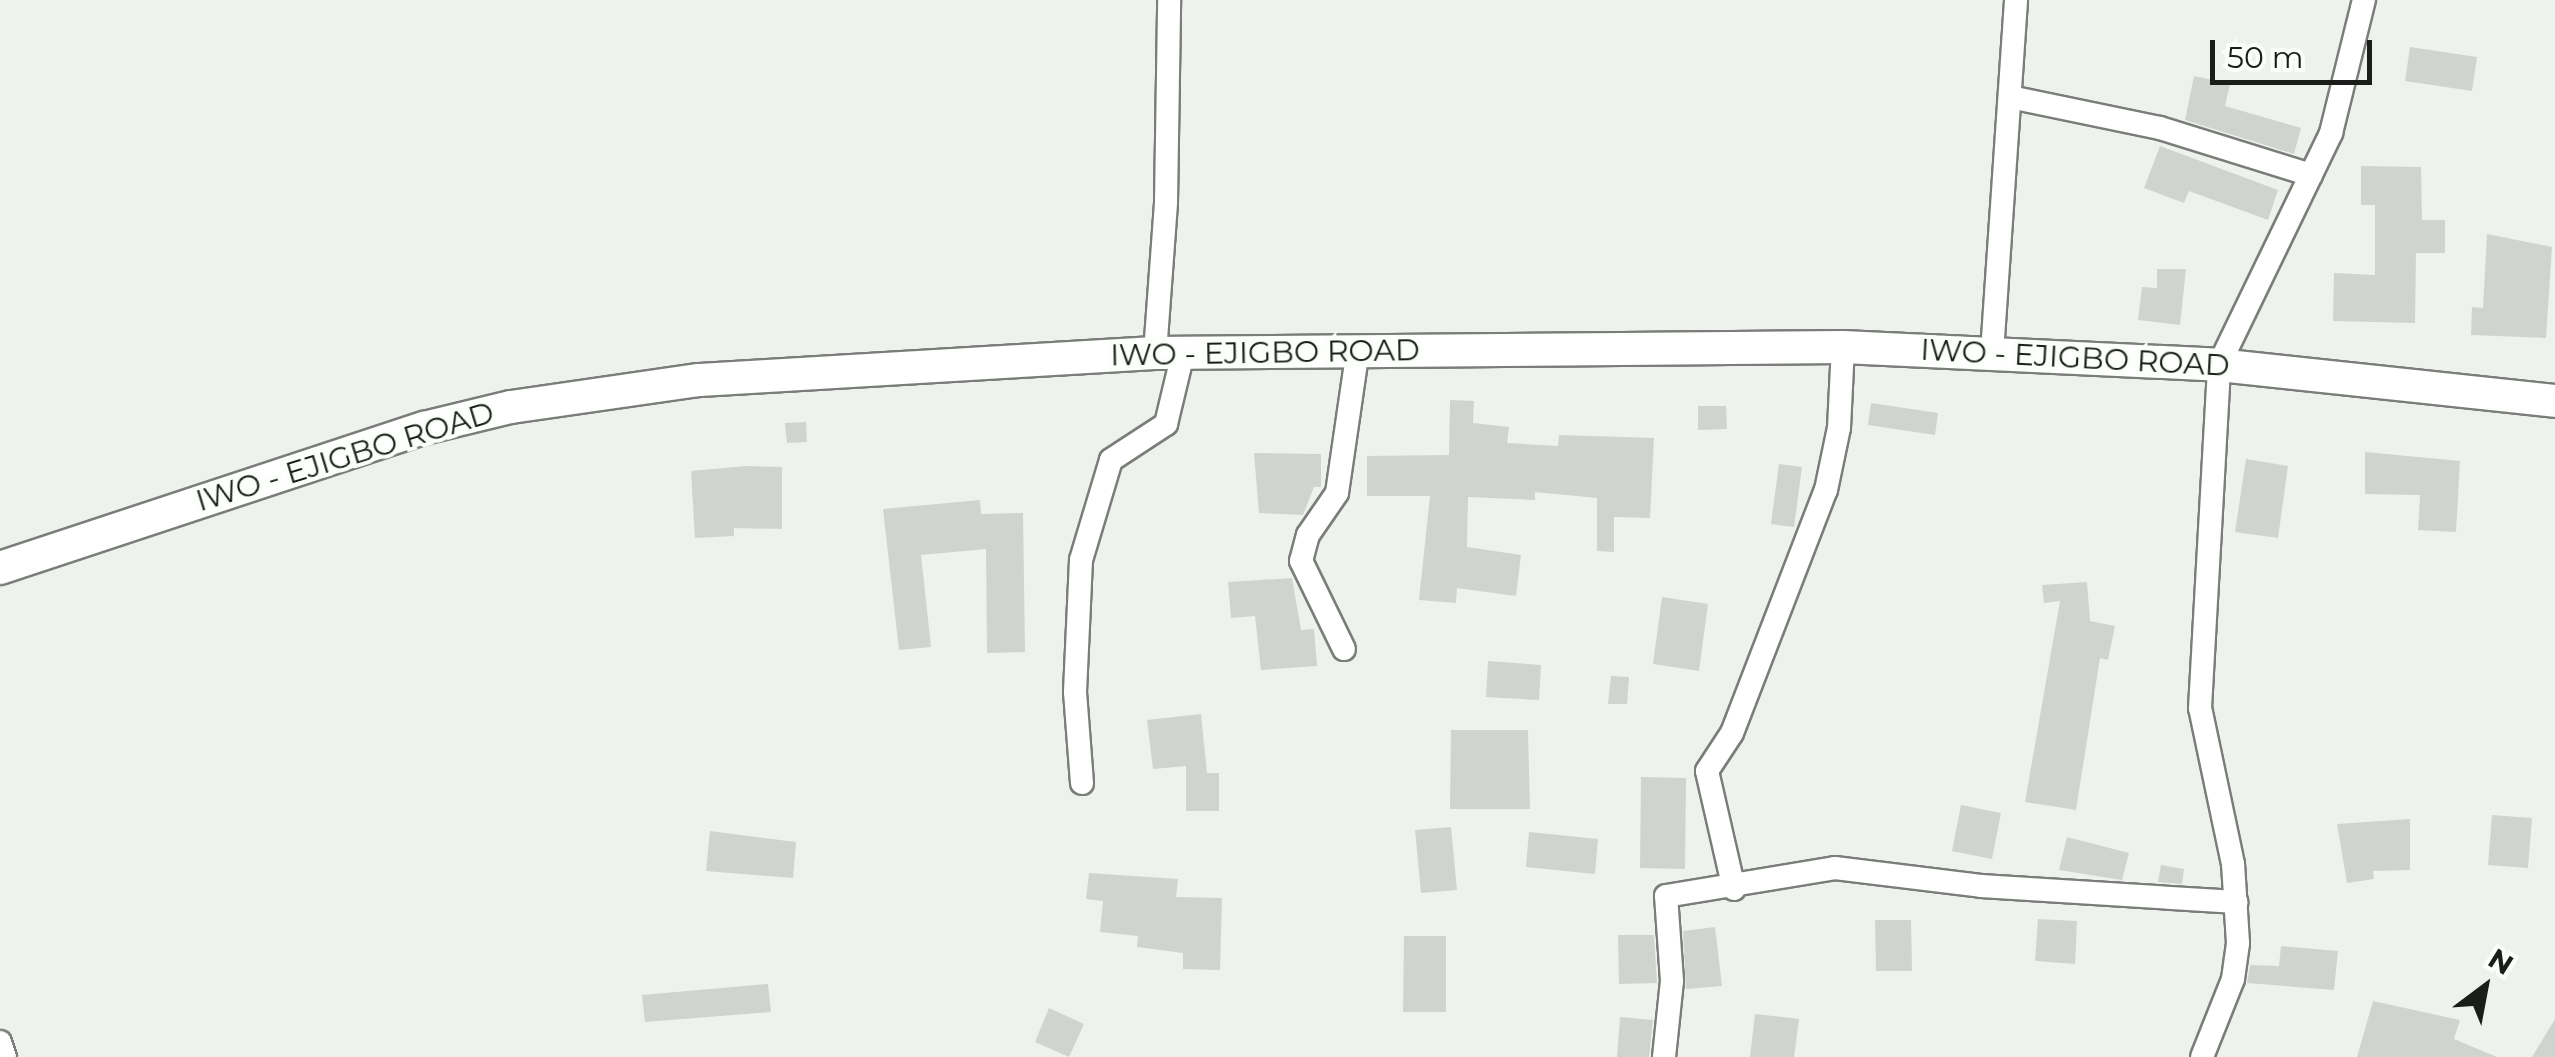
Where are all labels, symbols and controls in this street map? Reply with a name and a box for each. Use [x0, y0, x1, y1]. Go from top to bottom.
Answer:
scale bar [2215, 20, 2378, 82]
text: 50 m [2227, 39, 2304, 76]
street label: IWO - EJIGBO ROAD [1110, 332, 1420, 374]
street label: IWO - EJIGBO ROAD [1920, 332, 2230, 384]
street label: IWO - EJIGBO ROAD [192, 395, 498, 519]
north arrow [2435, 937, 2535, 1037]
text: N [2482, 941, 2519, 982]

